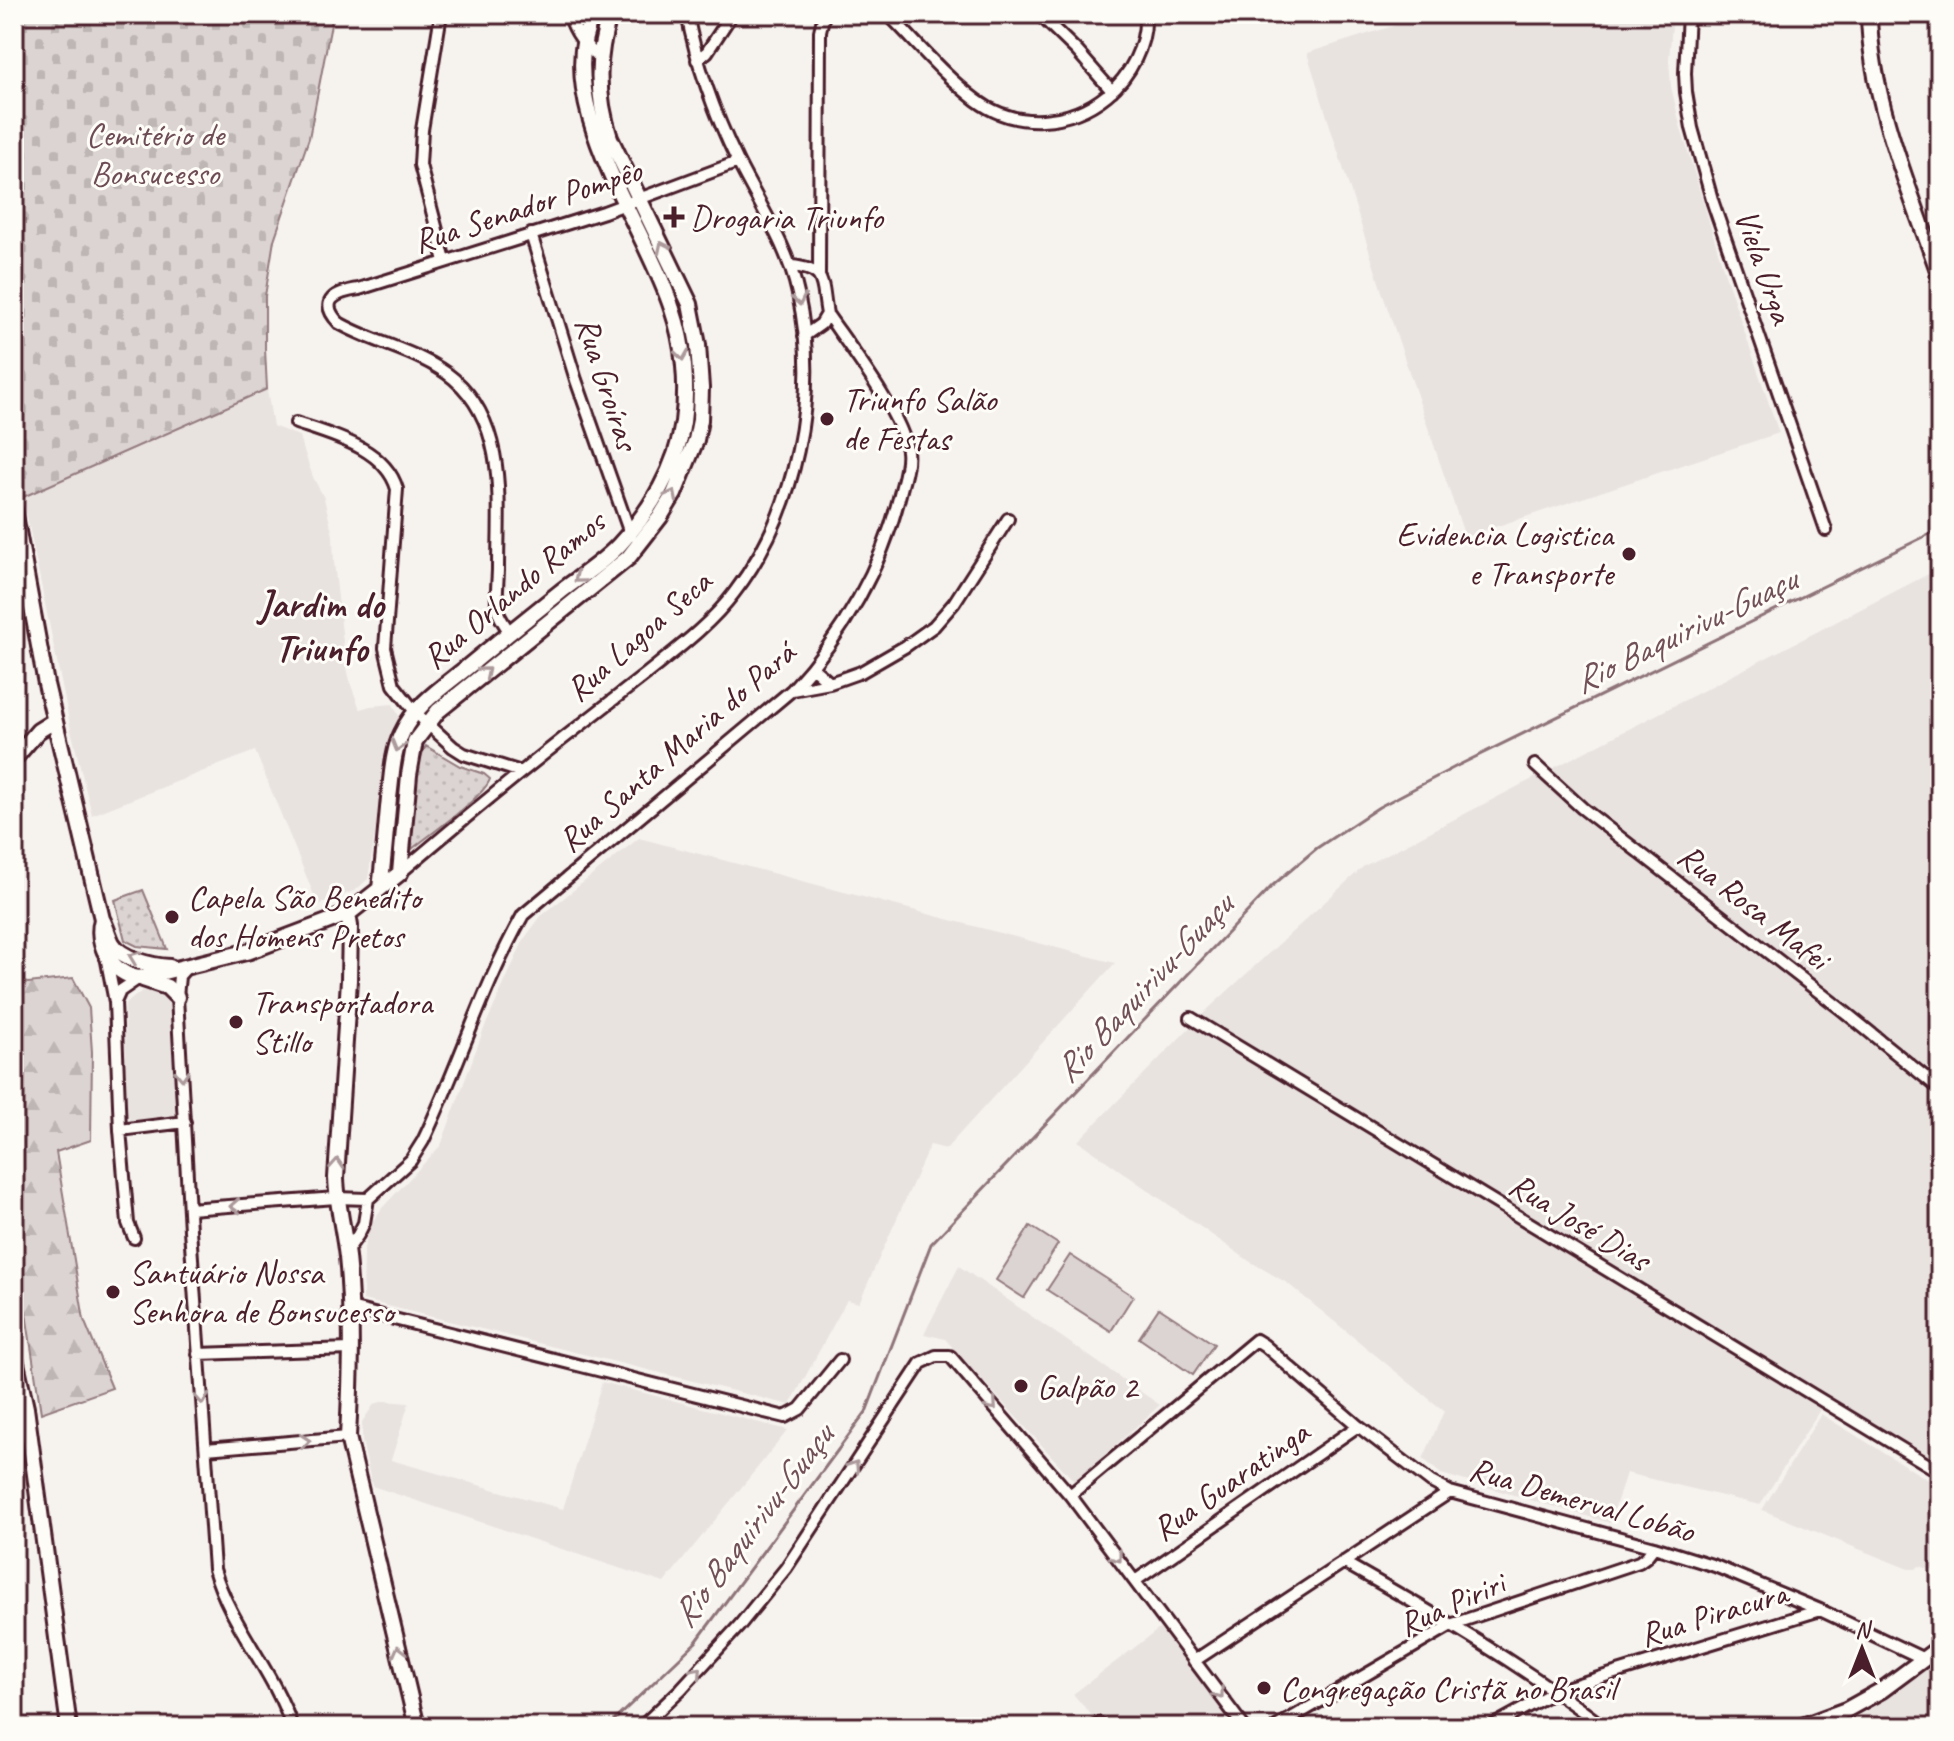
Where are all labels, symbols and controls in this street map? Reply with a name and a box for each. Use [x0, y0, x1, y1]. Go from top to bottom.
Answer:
park label: Cemitério de Bonsucesso [86, 113, 226, 195]
street label: Rua Senador Pompêo [408, 148, 648, 263]
place label: Drogaria Triunfo [690, 196, 885, 239]
street label: Viela Urga [1725, 204, 1805, 331]
marker: Drogaria Triunfo [665, 208, 683, 226]
one-way arrow [657, 241, 673, 255]
one-way arrow [789, 294, 806, 307]
street label: Rua Groíras [566, 311, 650, 458]
one-way arrow [673, 348, 690, 362]
place label: Triunfo Salão de Festas [843, 378, 998, 460]
marker: Triunfo Salão de Festas [818, 410, 836, 428]
one-way arrow [662, 488, 678, 503]
street label: Rua Orlando Ramos [413, 498, 616, 678]
place label: Evidencia Logistica e Transporte [1396, 513, 1616, 595]
marker: Evidencia Logistica e Transporte [1620, 545, 1638, 563]
water label: Rio Baquirivu-Guaçu [1566, 554, 1808, 704]
street label: Rua Lagoa Seca [557, 559, 722, 710]
one-way arrow [573, 568, 588, 582]
district label: Jardim do Triunfo [256, 581, 386, 672]
street label: Rua Santa Maria do Pará [549, 629, 806, 861]
one-way arrow [476, 667, 490, 682]
one-way arrow [391, 738, 407, 752]
street label: Rua Rosa Mafei [1669, 834, 1841, 981]
place label: Capela São Benedito dos Homens Pretos [188, 876, 424, 958]
water label: Rio Baquirivu-Guaçu [1043, 879, 1246, 1092]
marker: Capela São Benedito dos Homens Pretos [163, 908, 181, 926]
one-way arrow [128, 950, 142, 967]
place label: Transportadora Stillo [252, 981, 435, 1063]
marker: Transportadora Stillo [227, 1013, 245, 1031]
one-way arrow [173, 1069, 190, 1082]
one-way arrow [328, 1157, 345, 1170]
street label: Rua José Dias [1502, 1163, 1661, 1282]
one-way arrow [228, 1197, 241, 1214]
place label: Santuário Nossa Senhora de Bonsucesso [129, 1251, 397, 1333]
marker: Santuário Nossa Senhora de Bonsucesso [104, 1283, 122, 1301]
place label: Galpão 2 [1037, 1365, 1140, 1408]
marker: Galpão 2 [1012, 1377, 1030, 1395]
one-way arrow [193, 1393, 210, 1406]
one-way arrow [982, 1395, 997, 1410]
street label: Rua Guaratinga [1144, 1409, 1319, 1550]
water label: Rio Baquirivu-Guaçu [661, 1411, 846, 1636]
one-way arrow [299, 1432, 312, 1449]
street label: Rua Demerval Lobão [1465, 1447, 1701, 1553]
one-way arrow [844, 1460, 859, 1474]
one-way arrow [1107, 1548, 1121, 1563]
street label: Rua Piriri [1392, 1560, 1514, 1646]
street label: Rua Piracura [1634, 1570, 1795, 1656]
north arrow [1822, 1609, 1902, 1689]
text: N [1855, 1616, 1872, 1644]
one-way arrow [391, 1645, 408, 1659]
one-way arrow [687, 1667, 701, 1682]
place label: Congregação Cristã no Brasil [1280, 1667, 1621, 1710]
marker: Congregação Cristã no Brasil [1255, 1679, 1273, 1697]
one-way arrow [1210, 1685, 1224, 1700]

